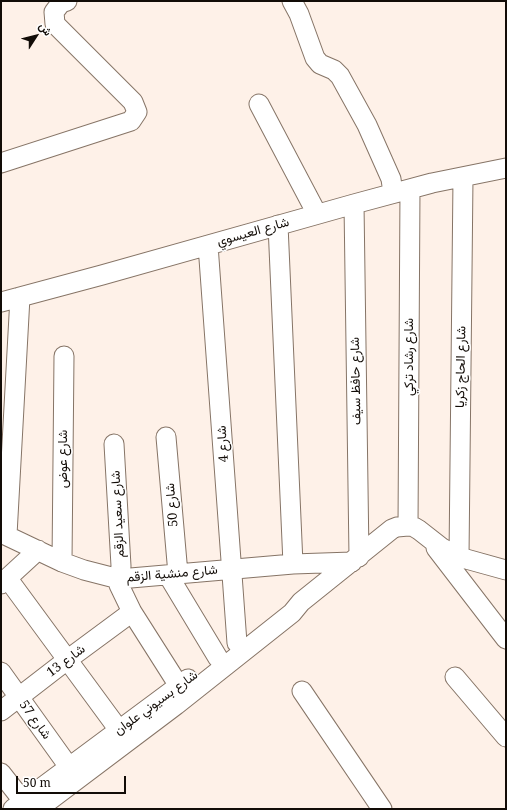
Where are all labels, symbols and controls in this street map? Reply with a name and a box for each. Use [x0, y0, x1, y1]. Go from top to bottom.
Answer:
north arrow [16, 16, 56, 56]
text: ش [36, 19, 56, 38]
street label: شارع العيسوي [215, 214, 291, 250]
street label: شارع رشاد تركي [401, 318, 417, 396]
street label: شارع الحاج زكريا [452, 326, 470, 408]
street label: شارع حافظ سيف [347, 337, 365, 425]
street label: شارع 4 [214, 425, 232, 463]
street label: شارع عوض [55, 430, 71, 488]
street label: شارع سعيد الزقم [108, 470, 128, 558]
street label: شارع 50 [162, 482, 182, 528]
street label: شارع منشية الزقم [126, 562, 218, 586]
street label: شارع 13 [44, 642, 88, 680]
street label: شارع بسيوني علوان [111, 667, 201, 739]
street label: شارع 57 [16, 698, 54, 742]
scale bar [18, 768, 128, 794]
text: 50 m [23, 774, 51, 791]

